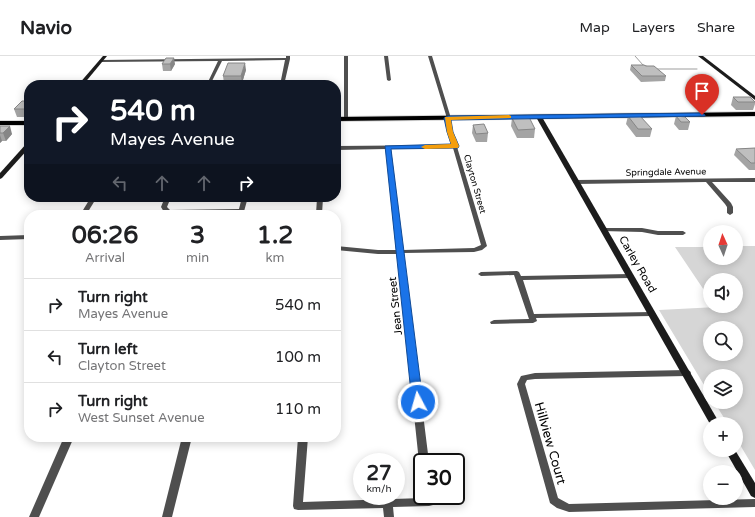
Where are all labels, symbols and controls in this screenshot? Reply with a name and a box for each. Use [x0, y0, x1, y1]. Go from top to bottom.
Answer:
text: Navio [20, 17, 72, 39]
text: Map [580, 19, 610, 36]
text: Layers [632, 19, 675, 36]
text: Share [697, 19, 735, 36]
pin [685, 74, 719, 115]
icon: arrive [691, 80, 713, 102]
text: 540 m [110, 94, 196, 128]
icon: right [44, 96, 96, 148]
text: Mayes Avenue [110, 128, 235, 150]
street label: Clayton Street [461, 153, 488, 215]
street label: Springdale Avenue [626, 166, 706, 179]
icon: left [109, 172, 131, 194]
icon: ahead [151, 172, 173, 194]
icon: ahead [193, 172, 215, 194]
icon: right [235, 172, 257, 194]
text: 06:26 [72, 221, 138, 250]
text: 3 [190, 221, 205, 250]
text: 1.2 [257, 221, 293, 250]
north arrow [703, 225, 743, 265]
map controls [703, 225, 743, 505]
street label: Carley Road [616, 234, 659, 295]
text: Arrival [85, 250, 125, 266]
text: min [186, 250, 209, 266]
text: km [266, 250, 285, 266]
button: sound [703, 273, 743, 313]
street label: Jean Street [386, 276, 405, 336]
text: Turn right [78, 288, 148, 306]
icon: right [44, 294, 66, 316]
text: 540 m [275, 296, 321, 314]
text: Mayes Avenue [78, 306, 168, 322]
button: search [703, 321, 743, 361]
text: Turn left [78, 340, 138, 358]
icon: left [44, 346, 66, 368]
text: 100 m [275, 348, 321, 366]
text: Clayton Street [78, 358, 166, 374]
button: layers [703, 369, 743, 409]
position arrow [397, 381, 439, 423]
text: Turn right [78, 392, 148, 410]
icon: right [44, 398, 66, 420]
text: 110 m [275, 400, 321, 418]
street label: Hillview Court [531, 400, 569, 486]
text: West Sunset Avenue [78, 410, 205, 426]
button: + [703, 417, 743, 457]
speed limit sign: 30 [413, 453, 465, 505]
text: 27 [366, 462, 392, 486]
button: − [703, 465, 743, 505]
text: km/h [366, 483, 392, 495]

